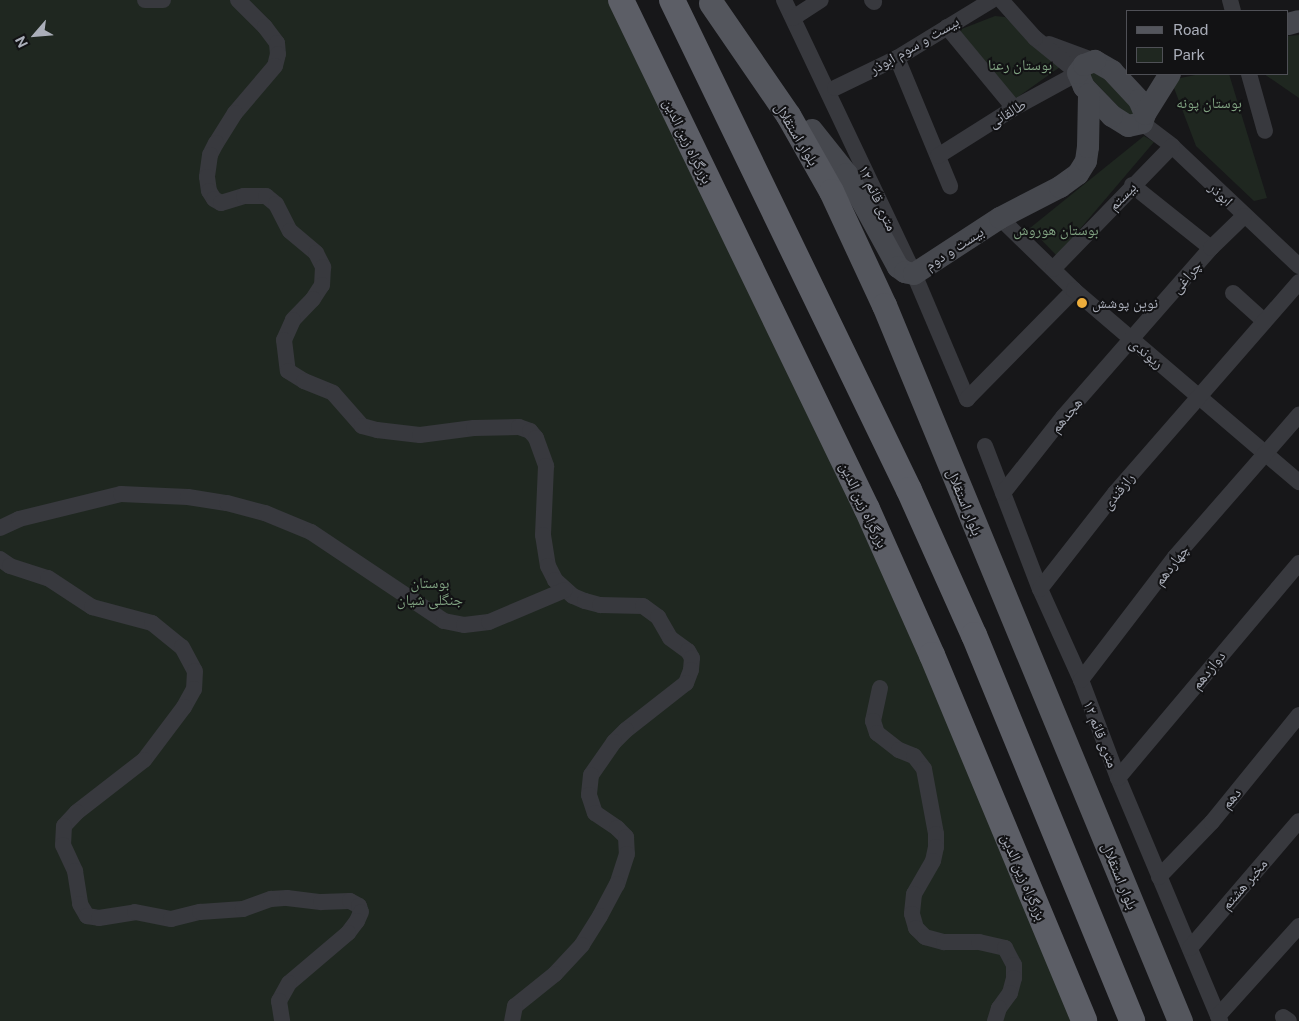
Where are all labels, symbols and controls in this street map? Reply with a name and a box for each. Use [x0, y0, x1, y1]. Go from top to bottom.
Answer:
north arrow [10, 10, 60, 60]
legend [1126, 10, 1289, 75]
street label: بیست و سوم ابوذر [866, 12, 962, 78]
text: Road [1173, 21, 1209, 38]
text: N [12, 33, 31, 50]
text: Park [1173, 46, 1205, 63]
park label: بوستان رعنا [988, 56, 1052, 74]
park label: بوستان پونه [1176, 94, 1242, 112]
street label: بزرگراه زین الدین [660, 95, 716, 187]
street label: طالقانی [985, 95, 1029, 131]
street label: بلوار استقلال [771, 99, 823, 169]
street label: ۱۲ متری قائم [855, 162, 901, 234]
street label: بیستم [1104, 178, 1140, 214]
street label: ابوذر [1205, 178, 1237, 210]
park label: بوستان هوروش [1013, 221, 1099, 239]
street label: بیست و دوم [921, 222, 987, 274]
street label: چراغی [1167, 257, 1205, 297]
place label: نوین پوشش [1092, 294, 1158, 312]
marker: نوین پوشش [1076, 297, 1088, 309]
street label: ریوندی [1126, 334, 1168, 372]
street label: هجدهم [1046, 394, 1086, 436]
street label: بزرگراه زین الدین [836, 459, 892, 551]
street label: بلوار استقلال [943, 466, 987, 538]
street label: رازقندی [1098, 469, 1138, 513]
street label: چهاردهم [1150, 541, 1192, 589]
park label: بوستان جنگلی شیان [397, 573, 463, 608]
street label: دوازدهم [1187, 647, 1229, 693]
street label: ۱۲ متری قائم [1080, 698, 1122, 770]
street label: دهم [1217, 784, 1245, 812]
street label: بزرگراه زین الدین [998, 831, 1050, 923]
street label: بلوار استقلال [1098, 840, 1142, 912]
street label: مخبر هشتم [1217, 855, 1271, 913]

